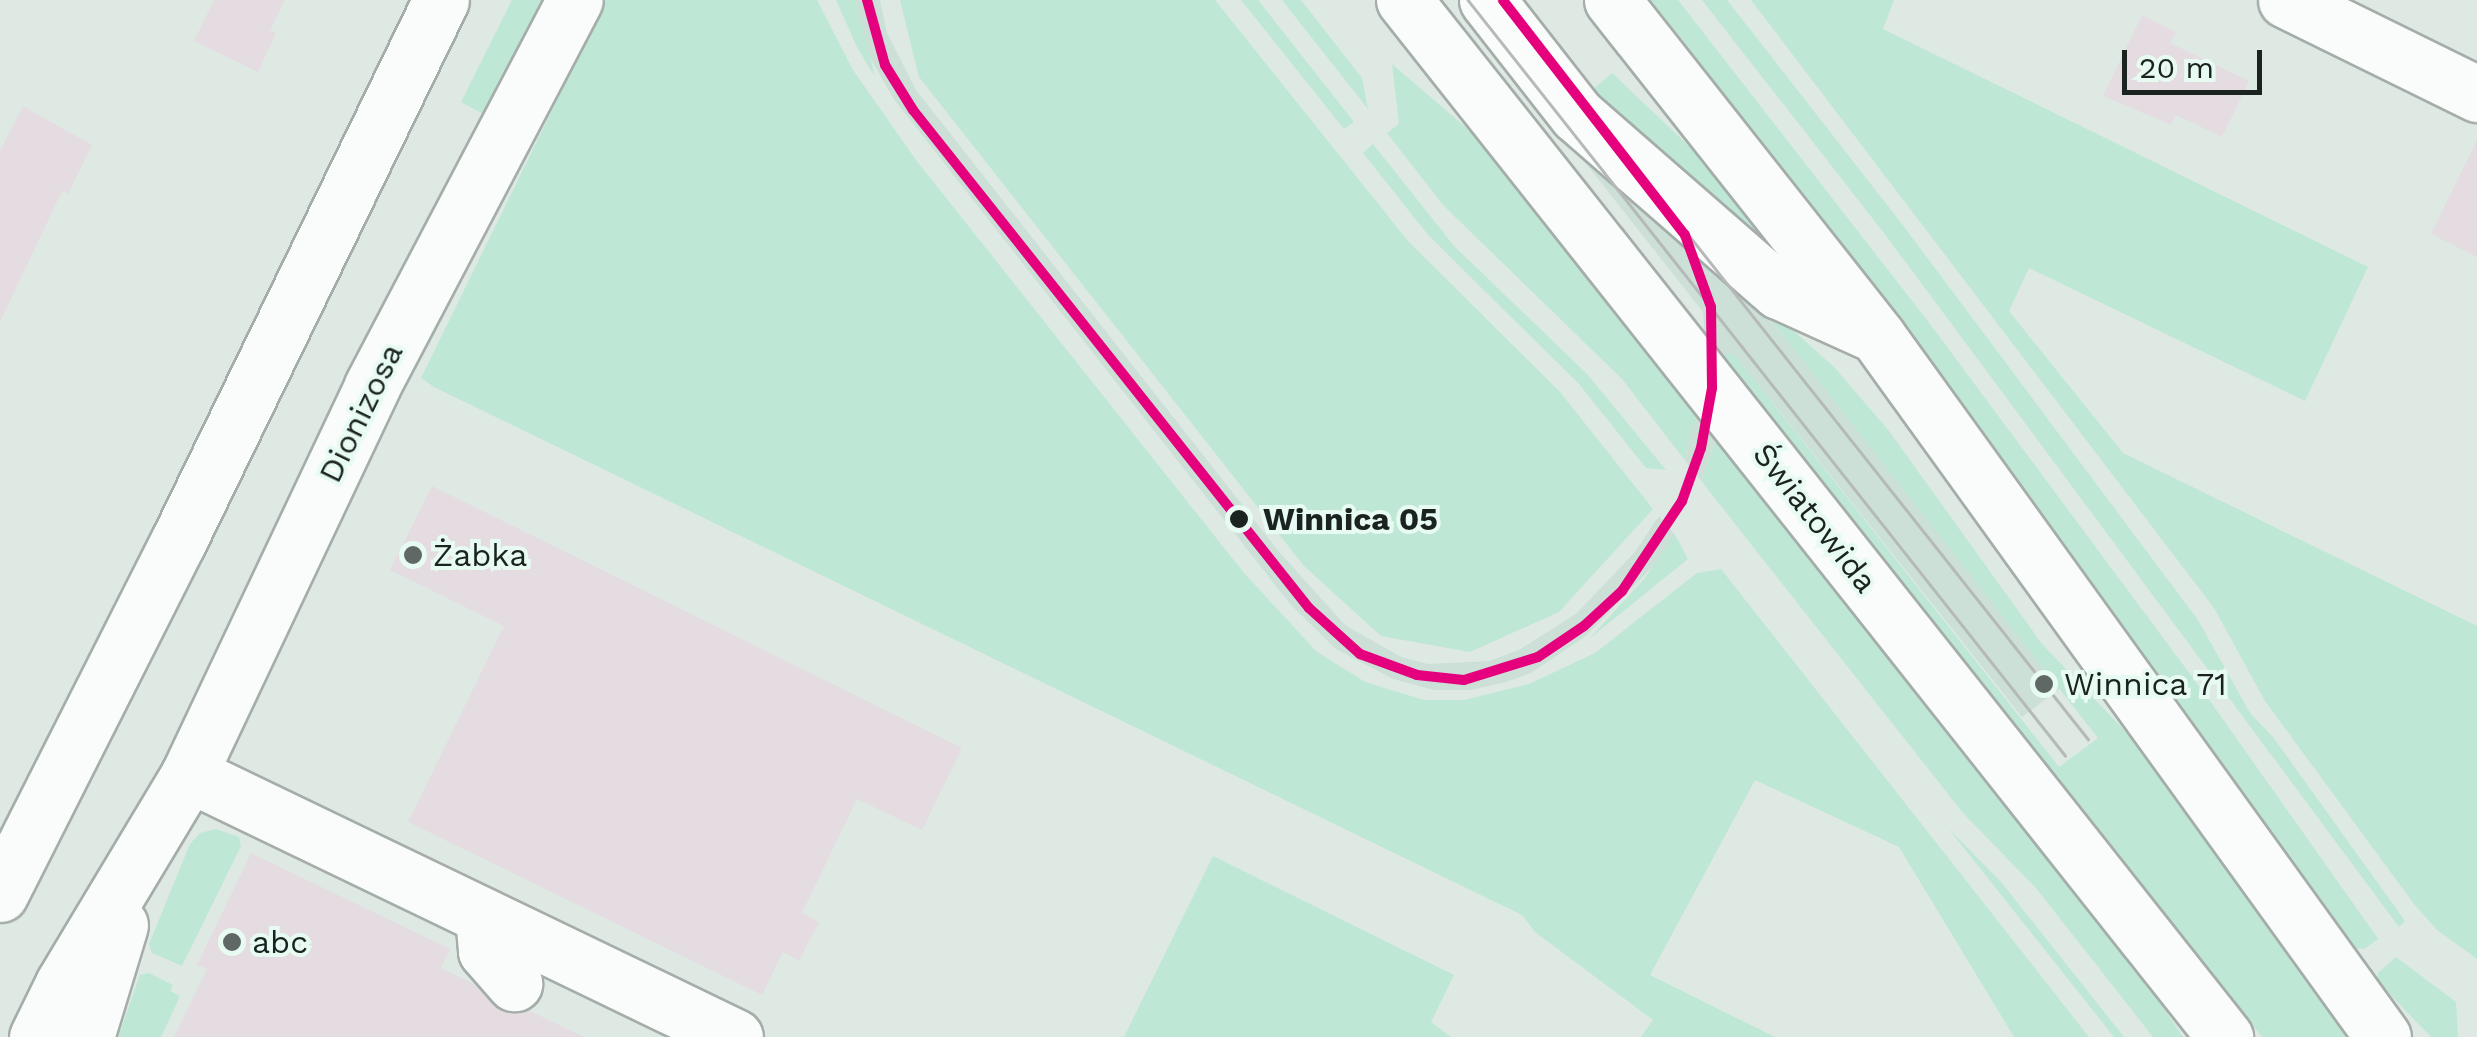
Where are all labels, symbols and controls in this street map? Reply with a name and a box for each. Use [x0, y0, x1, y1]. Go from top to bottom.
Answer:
scale bar [2127, 30, 2267, 92]
text: 20 m [2139, 50, 2214, 85]
street label: Dionizosa [311, 337, 411, 489]
street label: Światowida [1745, 436, 1885, 600]
place label: Winnica 05 [1263, 500, 1438, 538]
marker: Winnica 05 [1224, 504, 1254, 534]
place label: Żabka [433, 536, 527, 574]
marker: Żabka [402, 544, 424, 566]
place label: Winnica 71 [2064, 665, 2229, 703]
marker: Winnica 71 [2033, 673, 2055, 695]
place label: abc [252, 923, 308, 961]
marker: abc [221, 931, 243, 953]

